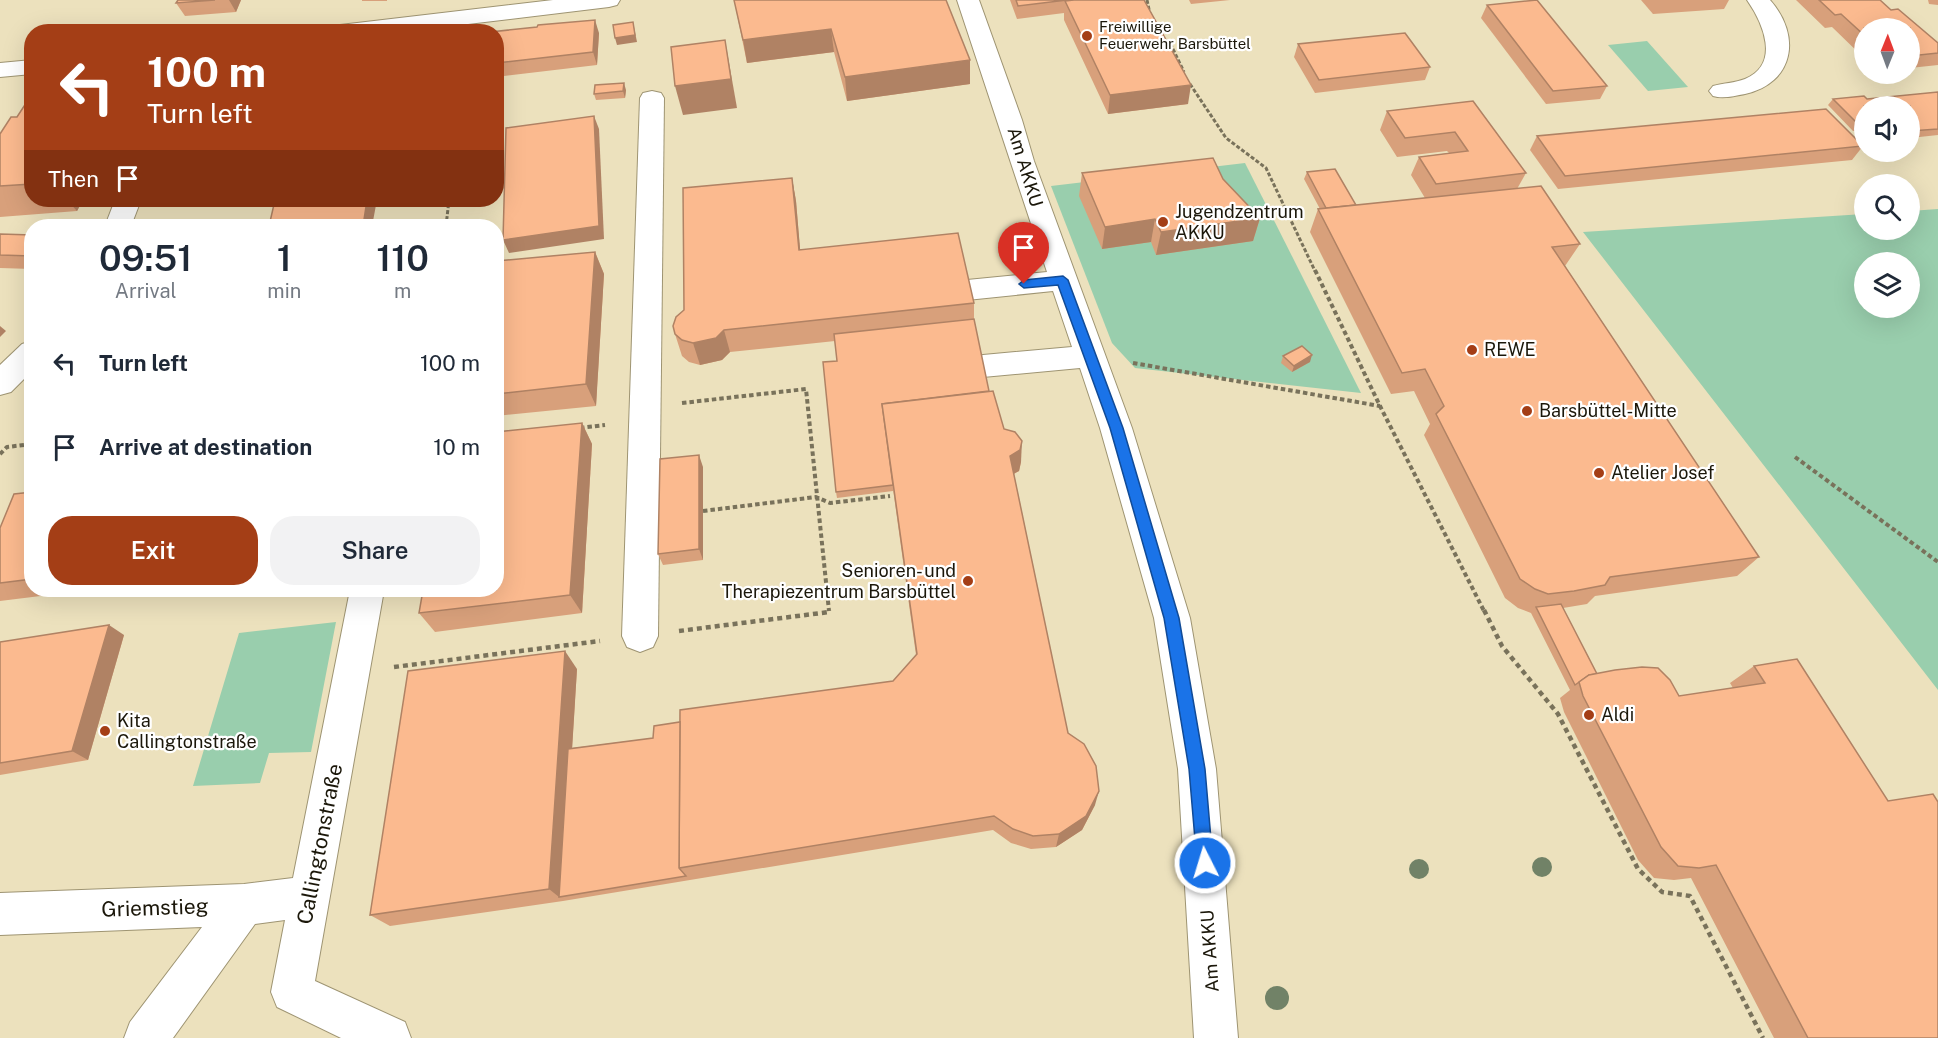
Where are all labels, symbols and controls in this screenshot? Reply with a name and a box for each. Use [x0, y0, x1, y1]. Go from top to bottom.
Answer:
place label: Freiwillige Feuerwehr Barsbüttel [1099, 18, 1251, 52]
north arrow [1854, 18, 1920, 84]
map controls [1854, 18, 1920, 318]
marker: Freiwillige Feuerwehr Barsbüttel [1080, 29, 1094, 43]
text: 100 m [147, 47, 266, 96]
icon: left [48, 48, 126, 126]
button: sound [1854, 96, 1920, 162]
text: Turn left [147, 97, 253, 129]
street label: Am AKKU [1003, 124, 1048, 209]
icon: arrive [111, 162, 144, 195]
text: Then [48, 166, 99, 192]
button: search [1854, 174, 1920, 240]
place label: Jugendzentrum AKKU [1175, 201, 1304, 243]
marker: Jugendzentrum AKKU [1156, 215, 1170, 229]
pin [998, 222, 1049, 284]
icon: arrive [1007, 231, 1040, 264]
text: 09:51 [99, 237, 192, 279]
text: 1 [277, 237, 292, 279]
text: 110 [376, 237, 429, 279]
button: layers [1854, 252, 1920, 318]
text: Arrival [115, 279, 177, 303]
text: min [267, 279, 301, 303]
text: m [394, 279, 411, 303]
place label: REWE [1484, 339, 1536, 360]
marker: REWE [1465, 343, 1479, 357]
icon: left [48, 347, 81, 380]
text: Turn left [99, 350, 188, 376]
text: 100 m [420, 350, 480, 376]
place label: Barsbüttel-Mitte [1539, 400, 1677, 421]
marker: Barsbüttel-Mitte [1520, 404, 1534, 418]
icon: arrive [48, 431, 81, 464]
text: Arrive at destination [99, 434, 312, 460]
text: 10 m [433, 434, 480, 460]
place label: Atelier Josef [1611, 462, 1714, 483]
marker: Atelier Josef [1592, 466, 1606, 480]
button: Exit [48, 516, 258, 585]
button: Share [270, 516, 480, 585]
place label: Senioren- und Therapiezentrum Barsbüttel [722, 560, 956, 602]
marker: Senioren- und Therapiezentrum Barsbüttel [961, 574, 975, 588]
place label: Aldi [1601, 704, 1634, 725]
marker: Aldi [1582, 708, 1596, 722]
place label: Kita Callingtonstraße [117, 710, 257, 752]
marker: Kita Callingtonstraße [98, 724, 112, 738]
street label: Callingtonstraße [292, 762, 347, 926]
position arrow [1173, 831, 1237, 895]
street label: Griemstieg [101, 893, 209, 922]
street label: Am AKKU [1196, 909, 1223, 993]

